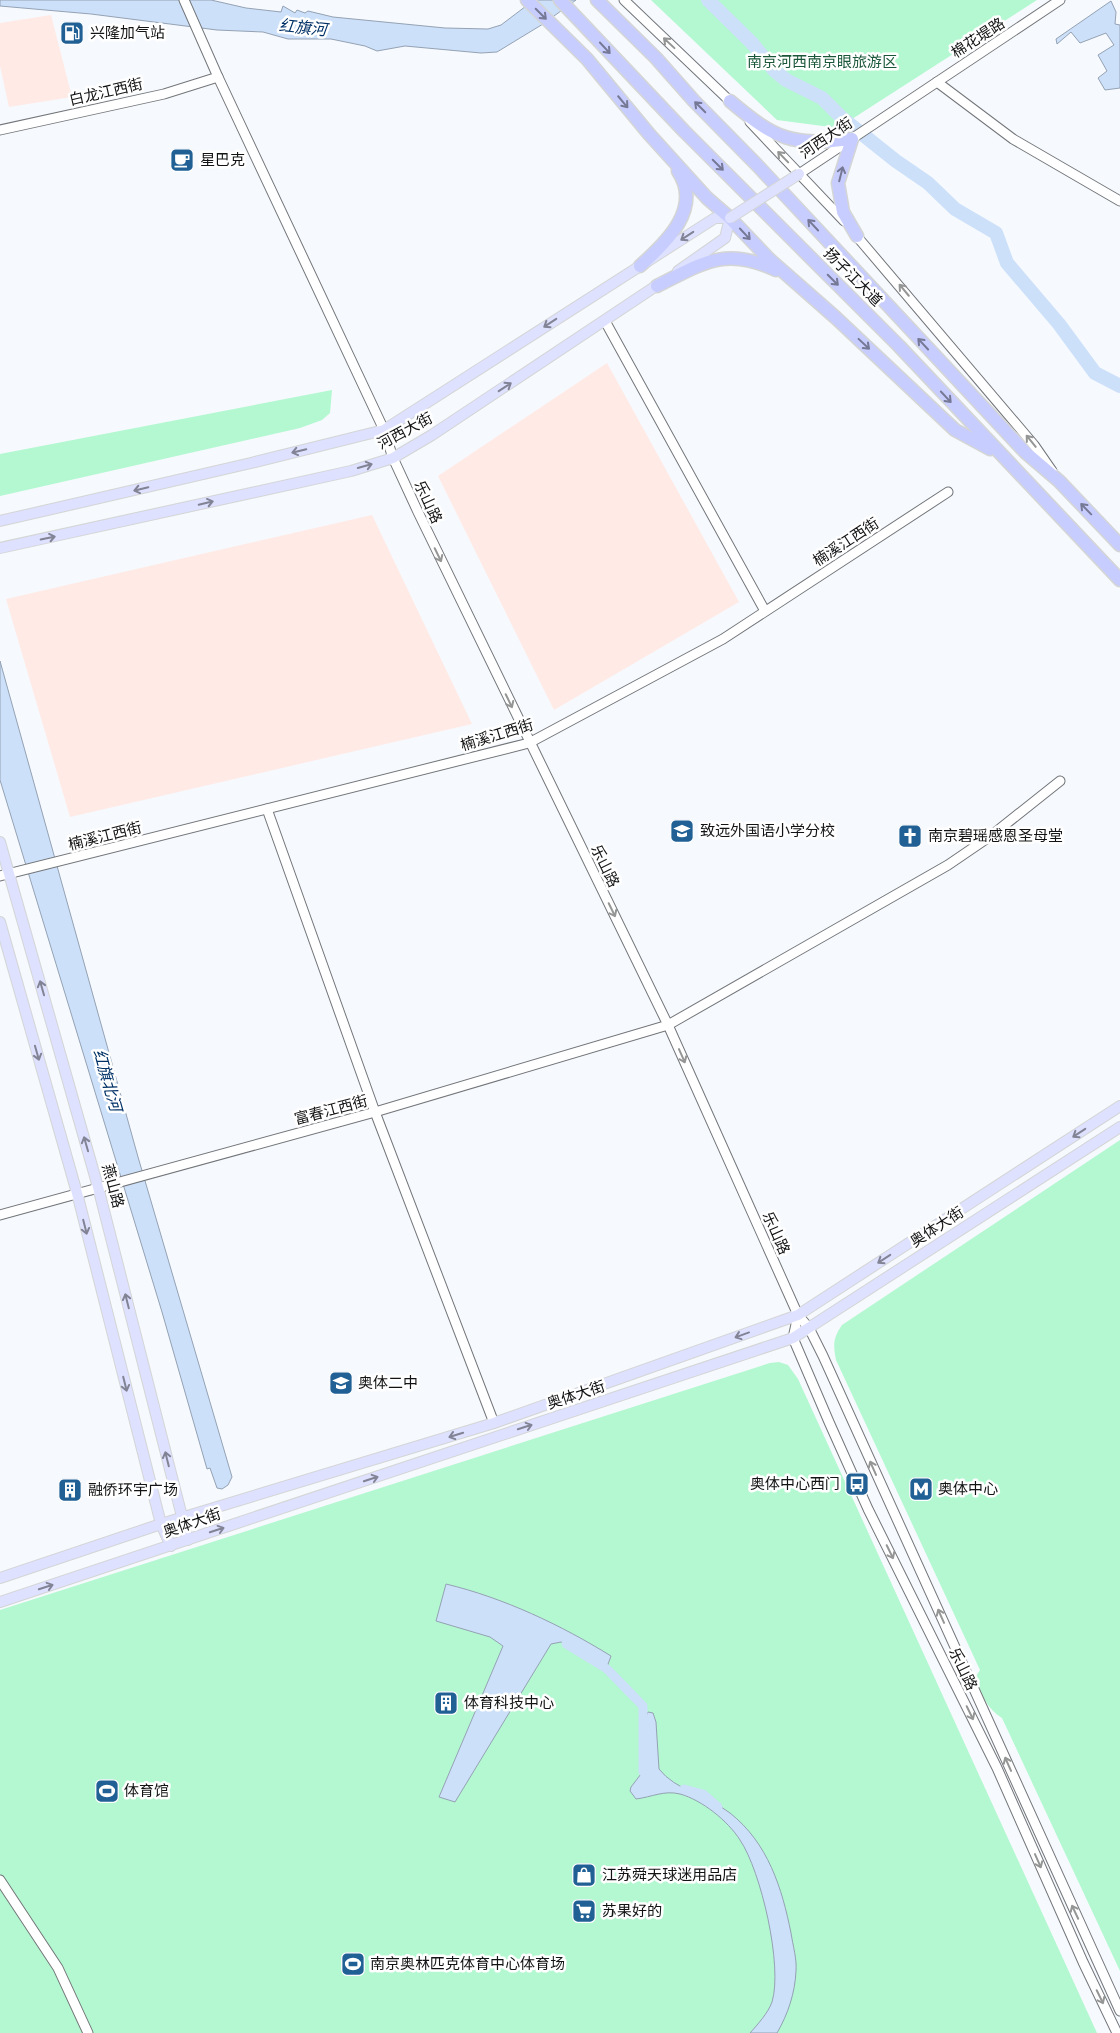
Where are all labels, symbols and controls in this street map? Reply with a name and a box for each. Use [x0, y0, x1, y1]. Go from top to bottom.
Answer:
one-way arrow [535, 7, 547, 20]
street label: 棉花堤路 [947, 13, 1008, 62]
water label: 红旗河 [278, 15, 331, 40]
fuel station icon: 兴隆加气站 [59, 20, 85, 46]
place label: 兴隆加气站 [90, 23, 165, 42]
one-way arrow [663, 37, 676, 49]
one-way arrow [599, 42, 611, 55]
park label: 南京河西南京眼旅游区 [747, 52, 897, 71]
street label: 白龙江西街 [67, 74, 145, 109]
one-way arrow [617, 95, 628, 108]
one-way arrow [695, 102, 707, 114]
street label: 河西大街 [796, 113, 856, 162]
cafe icon: 星巴克 [169, 147, 195, 173]
place label: 星巴克 [200, 150, 245, 169]
one-way arrow [777, 151, 789, 164]
one-way arrow [711, 159, 723, 171]
one-way arrow [837, 166, 846, 182]
one-way arrow [807, 218, 819, 231]
one-way arrow [739, 227, 751, 240]
one-way arrow [680, 230, 694, 241]
street label: 扬子江大道 [820, 243, 887, 310]
one-way arrow [827, 274, 839, 286]
one-way arrow [898, 284, 909, 297]
one-way arrow [544, 319, 558, 329]
one-way arrow [857, 338, 870, 350]
one-way arrow [917, 338, 929, 350]
one-way arrow [498, 382, 512, 392]
one-way arrow [940, 390, 952, 403]
street label: 河西大街 [374, 408, 436, 453]
one-way arrow [1026, 435, 1037, 448]
one-way arrow [292, 447, 308, 456]
one-way arrow [356, 461, 372, 471]
street label: 乐山路 [410, 477, 447, 526]
one-way arrow [134, 485, 150, 494]
one-way arrow [198, 498, 214, 507]
one-way arrow [1080, 503, 1092, 516]
street label: 楠溪江西街 [809, 513, 882, 570]
one-way arrow [39, 533, 55, 542]
one-way arrow [434, 547, 444, 562]
one-way arrow [504, 694, 514, 709]
street label: 楠溪江西街 [458, 714, 536, 755]
street label: 楠溪江西街 [66, 817, 144, 854]
school or university icon: 致远外国语小学分校 [669, 818, 695, 844]
place label: 致远外国语小学分校 [700, 821, 835, 840]
church icon: 南京碧瑶感恩圣母堂 [897, 823, 923, 849]
place label: 南京碧瑶感恩圣母堂 [928, 826, 1063, 845]
street label: 乐山路 [587, 841, 624, 890]
one-way arrow [608, 902, 617, 917]
one-way arrow [36, 980, 46, 996]
one-way arrow [33, 1045, 43, 1061]
water label: 红旗北河 [90, 1046, 127, 1116]
one-way arrow [678, 1048, 688, 1063]
street label: 富春江西街 [292, 1091, 370, 1128]
one-way arrow [1072, 1128, 1086, 1138]
one-way arrow [81, 1137, 91, 1153]
street label: 燕山路 [98, 1162, 128, 1210]
street label: 奥体大街 [906, 1202, 967, 1251]
street label: 乐山路 [759, 1208, 794, 1257]
one-way arrow [81, 1218, 90, 1234]
one-way arrow [877, 1254, 891, 1265]
one-way arrow [122, 1294, 132, 1310]
one-way arrow [734, 1331, 750, 1340]
school or university icon: 奥体二中 [328, 1370, 354, 1396]
place label: 奥体二中 [358, 1373, 418, 1392]
one-way arrow [121, 1376, 130, 1392]
street label: 奥体大街 [544, 1376, 607, 1413]
one-way arrow [517, 1422, 533, 1432]
one-way arrow [448, 1430, 464, 1440]
one-way arrow [162, 1451, 172, 1467]
one-way arrow [868, 1461, 878, 1476]
bus stop icon: 奥体中心西门 [844, 1471, 870, 1497]
one-way arrow [363, 1474, 379, 1483]
place label: 奥体中心西门 [750, 1474, 840, 1493]
metro station icon: 奥体中心 [908, 1476, 934, 1502]
building icon: 融侨环宇广场 [57, 1477, 83, 1503]
place label: 奥体中心 [938, 1479, 998, 1498]
place label: 融侨环宇广场 [88, 1480, 178, 1499]
street label: 奥体大街 [160, 1504, 223, 1541]
one-way arrow [209, 1525, 225, 1535]
one-way arrow [885, 1544, 895, 1559]
one-way arrow [38, 1582, 54, 1591]
one-way arrow [935, 1609, 945, 1624]
street label: 乐山路 [945, 1644, 982, 1693]
building icon: 体育科技中心 [433, 1690, 459, 1716]
place label: 体育科技中心 [464, 1693, 554, 1712]
one-way arrow [965, 1706, 975, 1721]
one-way arrow [1003, 1757, 1012, 1772]
sports icon: 体育馆 [94, 1778, 120, 1804]
place label: 体育馆 [124, 1781, 169, 1800]
one-way arrow [1033, 1853, 1043, 1868]
shop icon: 江苏舜天球迷用品店 [571, 1862, 597, 1888]
place label: 江苏舜天球迷用品店 [602, 1865, 737, 1884]
supermarket icon: 苏果好的 [571, 1898, 597, 1924]
place label: 苏果好的 [602, 1901, 662, 1920]
one-way arrow [1070, 1905, 1080, 1920]
sports icon: 南京奥林匹克体育中心体育场 [340, 1951, 366, 1977]
place label: 南京奥林匹克体育中心体育场 [370, 1954, 565, 1973]
one-way arrow [1095, 1989, 1105, 2004]

